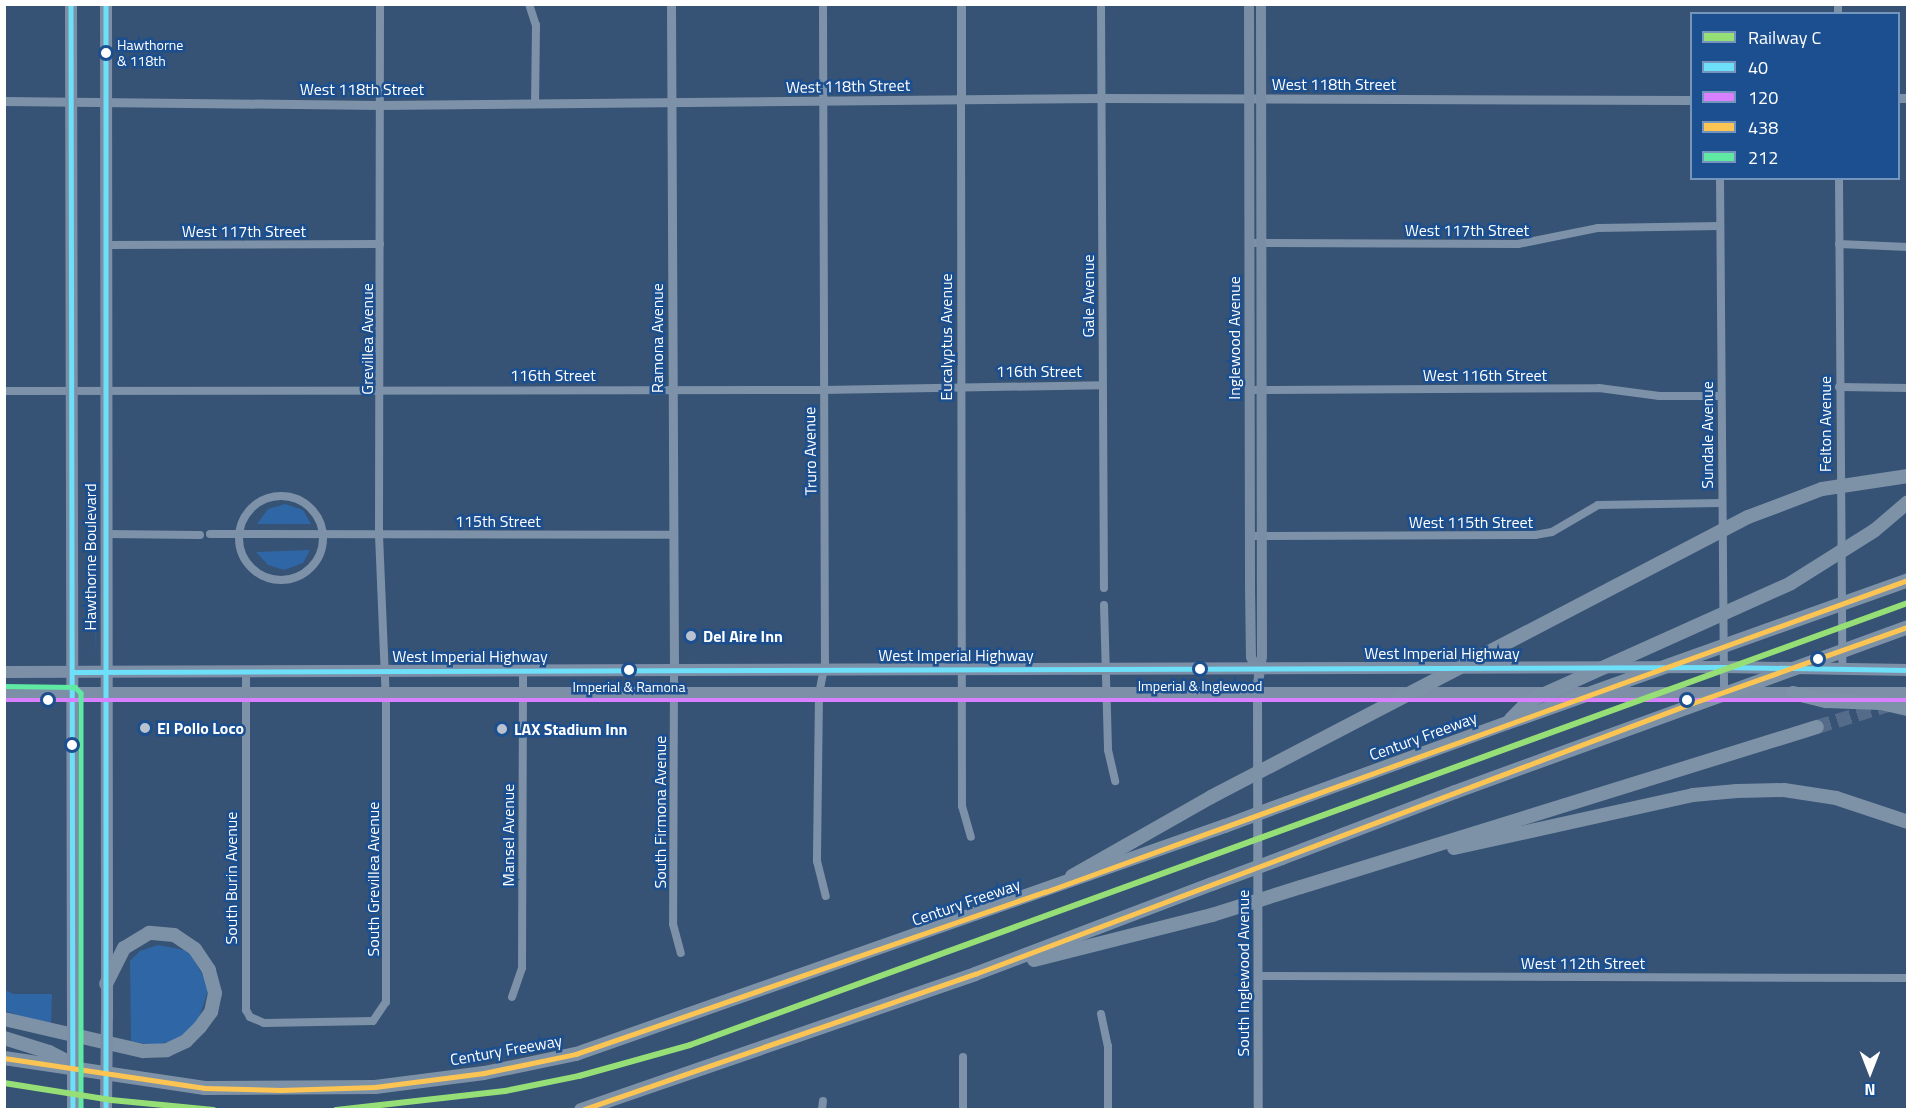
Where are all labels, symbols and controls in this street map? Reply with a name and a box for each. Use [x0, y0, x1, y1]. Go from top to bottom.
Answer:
legend [1690, 12, 1900, 180]
text: Railway C [1748, 24, 1821, 51]
place label: Hawthorne & 118th [117, 37, 183, 70]
marker: Hawthorne & 118th [100, 47, 112, 59]
text: 40 [1748, 54, 1768, 81]
street label: West 118th Street [1272, 74, 1396, 94]
street label: West 118th Street [786, 75, 910, 97]
street label: West 118th Street [300, 79, 424, 99]
text: 120 [1748, 84, 1778, 111]
text: 438 [1748, 114, 1778, 141]
text: 212 [1748, 144, 1778, 171]
street label: West 117th Street [1405, 220, 1529, 240]
street label: West 117th Street [182, 221, 306, 241]
street label: Gale Avenue [1078, 254, 1098, 338]
street label: Eucalyptus Avenue [936, 273, 956, 401]
street label: Inglewood Avenue [1224, 276, 1244, 400]
street label: Grevillea Avenue [357, 283, 377, 395]
street label: Ramona Avenue [647, 283, 667, 393]
street label: 116th Street [996, 361, 1082, 381]
street label: 116th Street [510, 365, 596, 385]
street label: West 116th Street [1423, 365, 1547, 385]
street label: Felton Avenue [1815, 376, 1835, 472]
street label: Sundale Avenue [1697, 381, 1717, 489]
street label: Truro Avenue [800, 407, 820, 495]
street label: Hawthorne Boulevard [80, 483, 100, 631]
street label: 115th Street [455, 511, 541, 531]
street label: West 115th Street [1409, 512, 1533, 532]
place label: Del Aire Inn [703, 626, 783, 646]
marker: Del Aire Inn [684, 629, 698, 643]
street label: West Imperial Highway [1364, 643, 1520, 663]
street label: West Imperial Highway [878, 645, 1034, 665]
street label: West Imperial Highway [392, 646, 548, 666]
unlabelled marker [1812, 653, 1824, 665]
marker: Imperial & Inglewood [1194, 663, 1206, 675]
marker: Imperial & Ramona [623, 664, 635, 676]
place label: Imperial & Inglewood [1138, 678, 1262, 694]
place label: Imperial & Ramona [573, 679, 685, 695]
unlabelled marker [42, 694, 54, 706]
unlabelled marker [1681, 694, 1693, 706]
street label: Century Freeway [1366, 708, 1480, 764]
place label: El Pollo Loco [157, 718, 244, 738]
place label: LAX Stadium Inn [514, 719, 627, 739]
marker: El Pollo Loco [138, 721, 152, 735]
marker: LAX Stadium Inn [495, 722, 509, 736]
street label: South Firmona Avenue [650, 736, 670, 888]
unlabelled marker [66, 739, 78, 751]
street label: Mansel Avenue [498, 784, 518, 886]
street label: South Grevillea Avenue [363, 802, 383, 956]
street label: South Burin Avenue [221, 812, 241, 944]
street label: Century Freeway [909, 874, 1023, 930]
street label: South Inglewood Avenue [1233, 890, 1253, 1056]
street label: West 112th Street [1521, 953, 1645, 973]
street label: Century Freeway [449, 1031, 563, 1069]
north arrow [1840, 1042, 1900, 1102]
text: N [1864, 1078, 1876, 1102]

